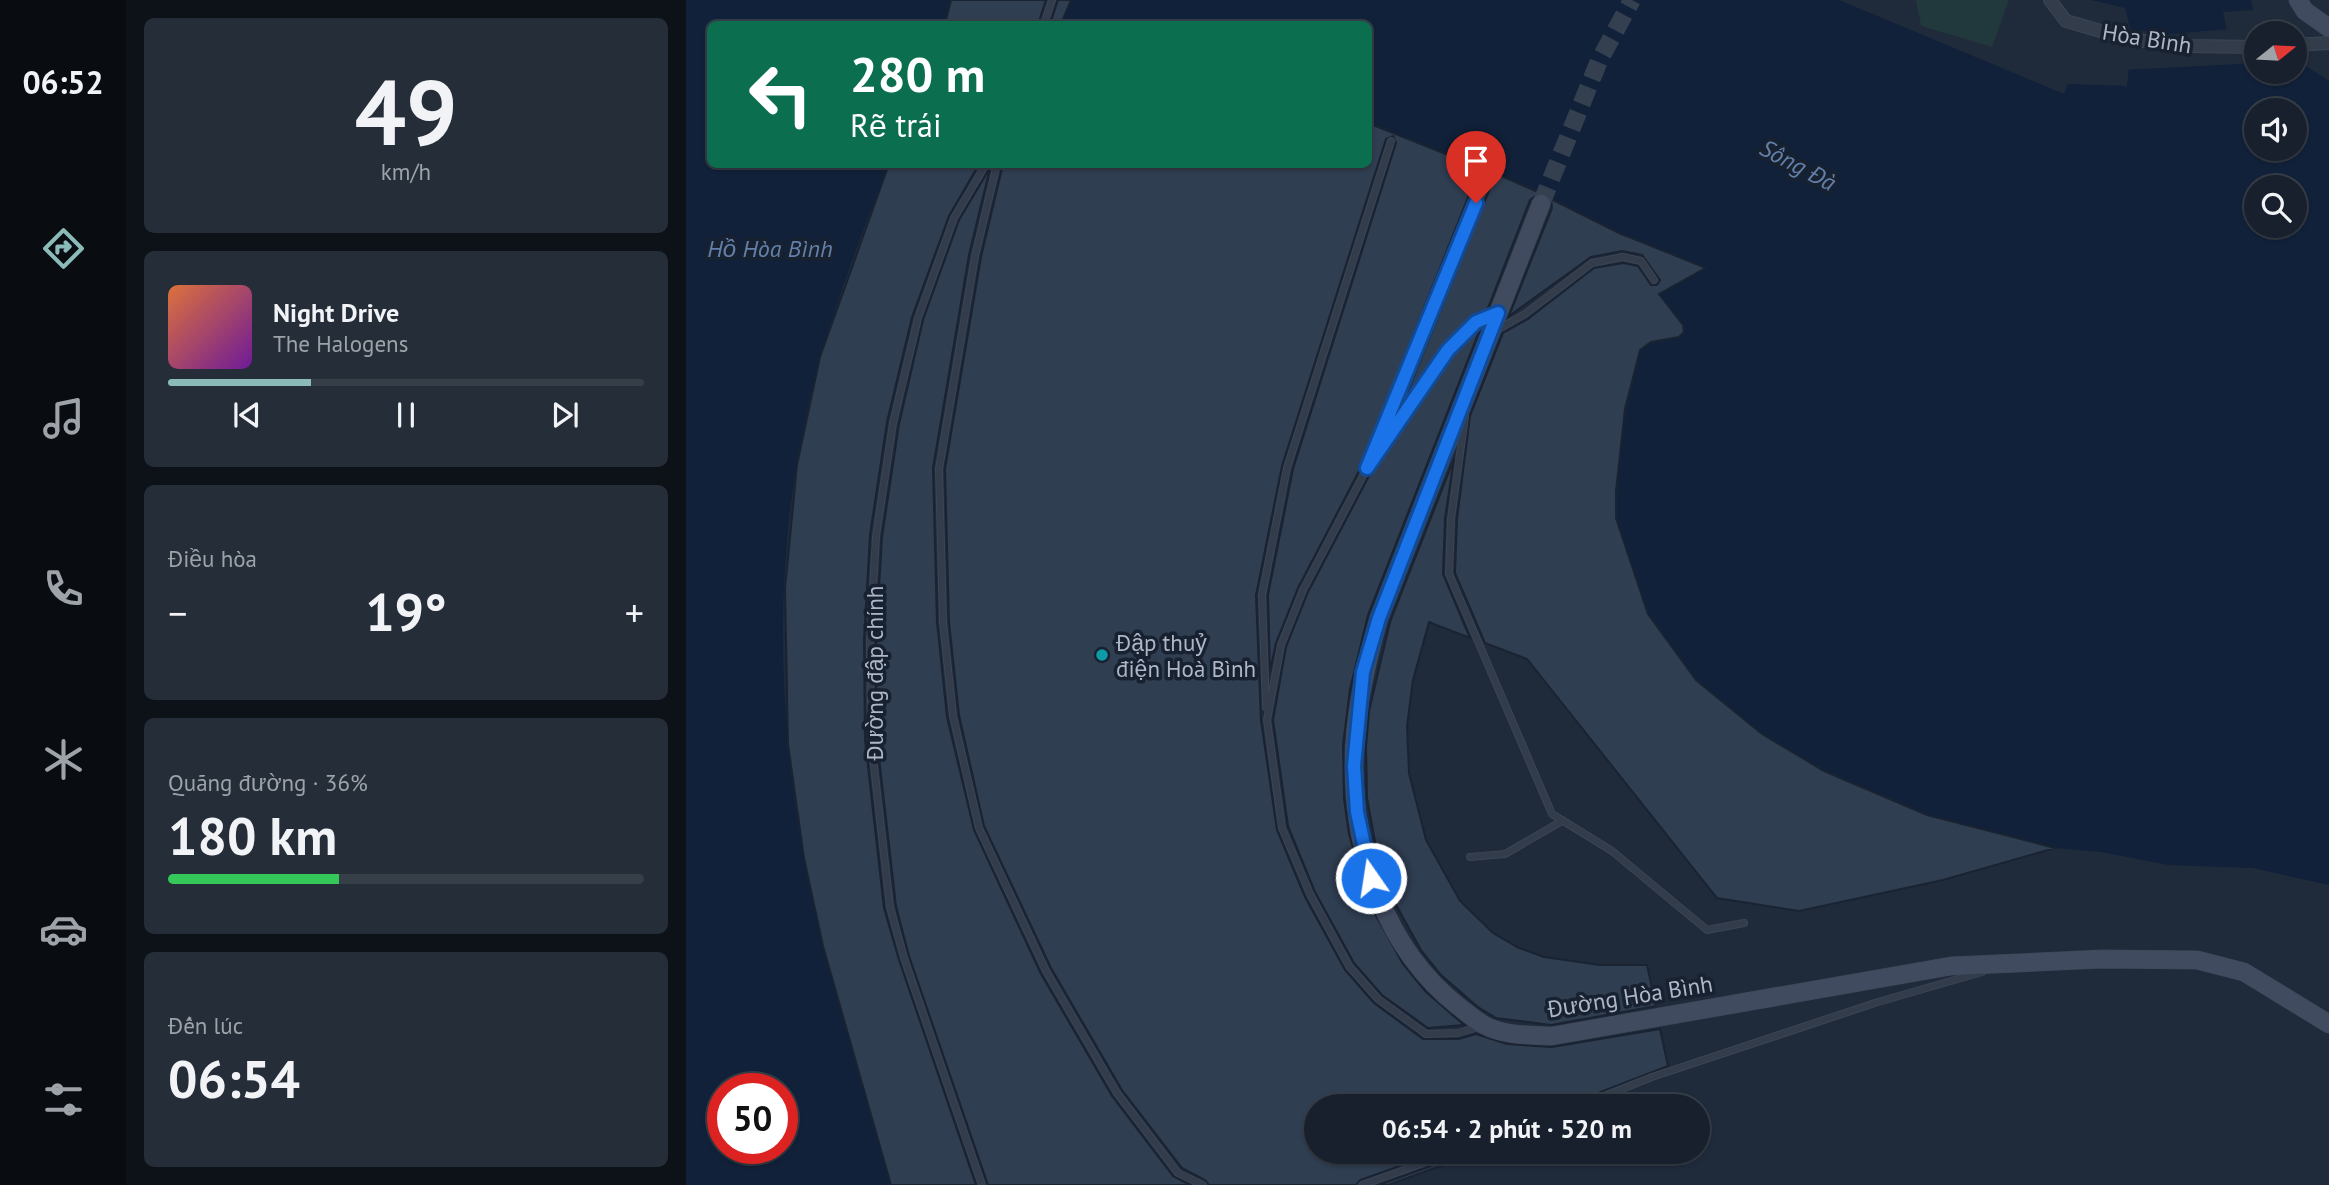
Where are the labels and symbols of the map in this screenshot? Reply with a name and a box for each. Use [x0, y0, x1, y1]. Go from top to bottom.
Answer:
street label: Hòa Bình [2100, 17, 2194, 59]
north arrow [2244, 21, 2306, 84]
pin [1446, 131, 1506, 203]
water label: Sông Đà [1755, 132, 1842, 198]
water label: Hồ Hòa Bình [707, 233, 833, 264]
street label: Đường đập chính [860, 586, 889, 761]
place label: Đập thuỷ điện Hoà Bình [1115, 628, 1256, 683]
marker: Đập thuỷ điện Hoà Bình [1094, 647, 1110, 663]
position arrow [1334, 841, 1408, 915]
street label: Đường Hòa Bình [1544, 969, 1715, 1024]
speed limit sign: 50 [707, 1073, 798, 1164]

